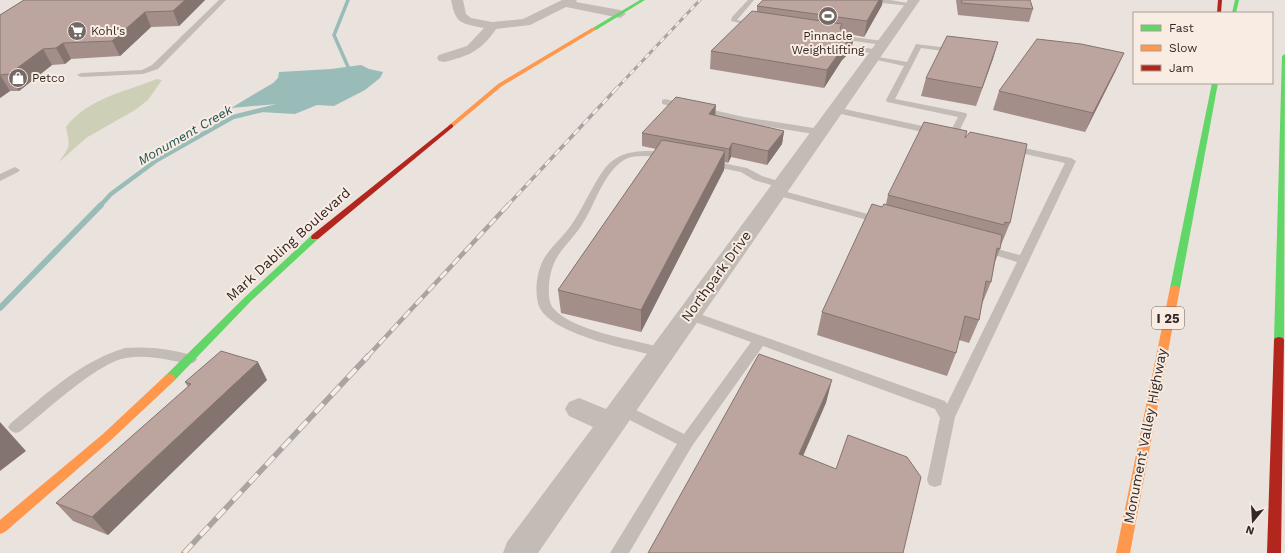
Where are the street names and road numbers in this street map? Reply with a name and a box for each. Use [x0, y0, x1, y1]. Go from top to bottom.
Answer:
street label: Mark Dabling Boulevard [223, 184, 353, 304]
street label: Northpark Drive [678, 228, 754, 324]
road number: I 25 [1152, 307, 1184, 329]
street label: Monument Valley Highway [1120, 346, 1170, 525]

